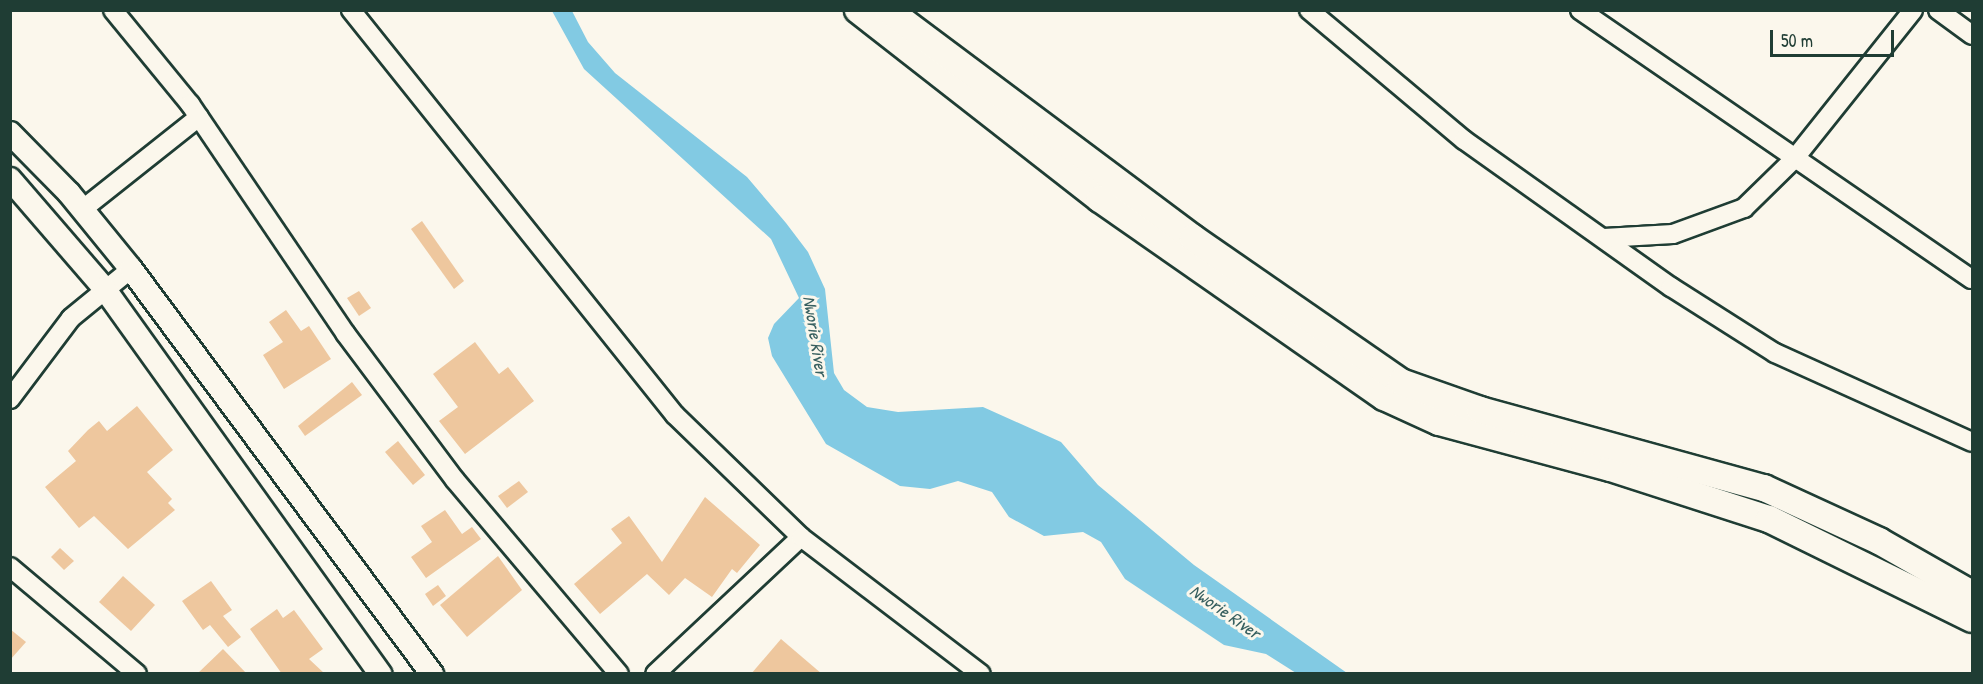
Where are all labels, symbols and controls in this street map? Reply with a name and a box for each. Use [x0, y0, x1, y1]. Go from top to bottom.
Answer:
scale bar [1773, 18, 1898, 56]
text: 50 m [1781, 28, 1813, 53]
water label: Nworie River [798, 294, 832, 378]
water label: Nworie River [1186, 580, 1264, 644]

